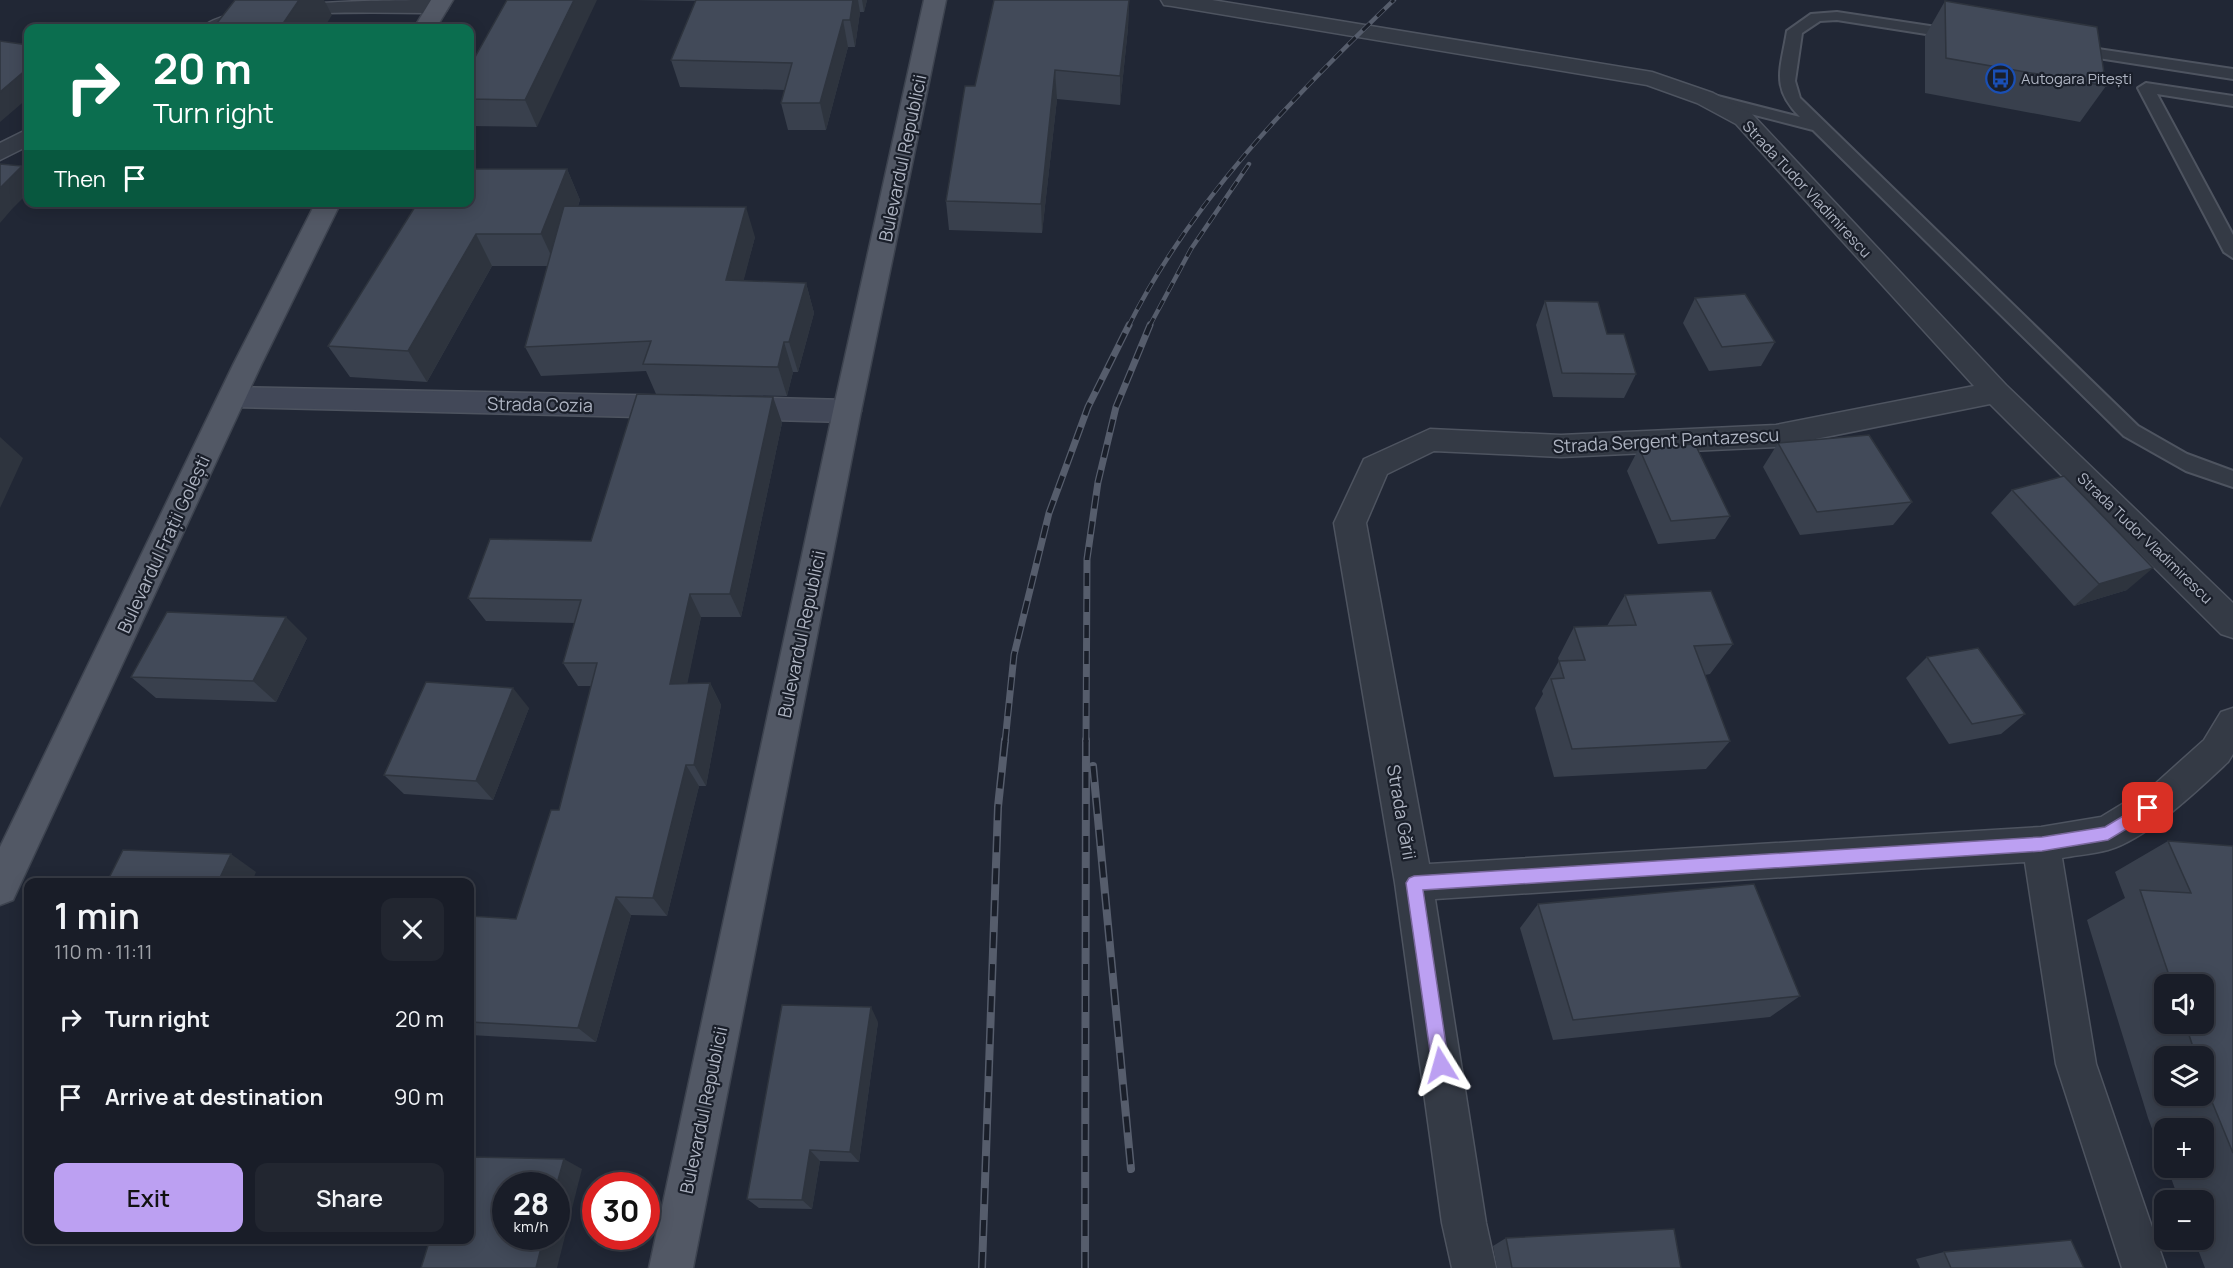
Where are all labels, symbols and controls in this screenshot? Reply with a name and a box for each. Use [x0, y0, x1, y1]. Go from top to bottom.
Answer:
text: 20 m [153, 39, 252, 97]
icon: right [54, 48, 132, 126]
bus stop icon: Autogara Pitești [1984, 62, 2016, 94]
place label: Autogara Pitești [2021, 68, 2132, 89]
street label: Bulevardul Republicii [873, 72, 931, 244]
text: Turn right [153, 94, 274, 131]
street label: Strada Tudor Vladimirescu [1738, 116, 1876, 262]
icon: arrive [118, 162, 151, 195]
text: Then [54, 164, 106, 194]
street label: Strada Cozia [487, 391, 593, 417]
street label: Strada Sergent Pantazescu [1552, 422, 1780, 458]
street label: Bulevardul Frații Golești [111, 451, 215, 637]
street label: Strada Tudor Vladimirescu [2073, 468, 2217, 608]
street label: Bulevardul Republicii [772, 548, 830, 720]
street label: Strada Gării [1382, 762, 1422, 862]
pin [2122, 782, 2173, 833]
icon: arrive [2131, 791, 2164, 824]
text: 1 min [54, 891, 140, 940]
button: close [381, 898, 444, 961]
text: 110 m · 11:11 [54, 938, 152, 965]
map controls [2154, 974, 2214, 1250]
button: sound [2154, 974, 2214, 1034]
icon: right [54, 1003, 87, 1036]
text: Turn right [105, 1004, 210, 1034]
text: 20 m [395, 1004, 444, 1034]
street label: Bulevardul Republicii [674, 1024, 732, 1196]
position arrow [1409, 1033, 1473, 1097]
button: layers [2154, 1046, 2214, 1106]
icon: arrive [54, 1081, 87, 1114]
text: Arrive at destination [105, 1082, 323, 1112]
text: 90 m [394, 1082, 444, 1112]
button: + [2154, 1118, 2214, 1178]
button: Exit [54, 1163, 243, 1232]
button: Share [255, 1163, 444, 1232]
speed limit sign: 30 [582, 1172, 660, 1250]
text: 28 [513, 1183, 549, 1224]
button: − [2154, 1190, 2214, 1250]
text: km/h [514, 1216, 548, 1237]

